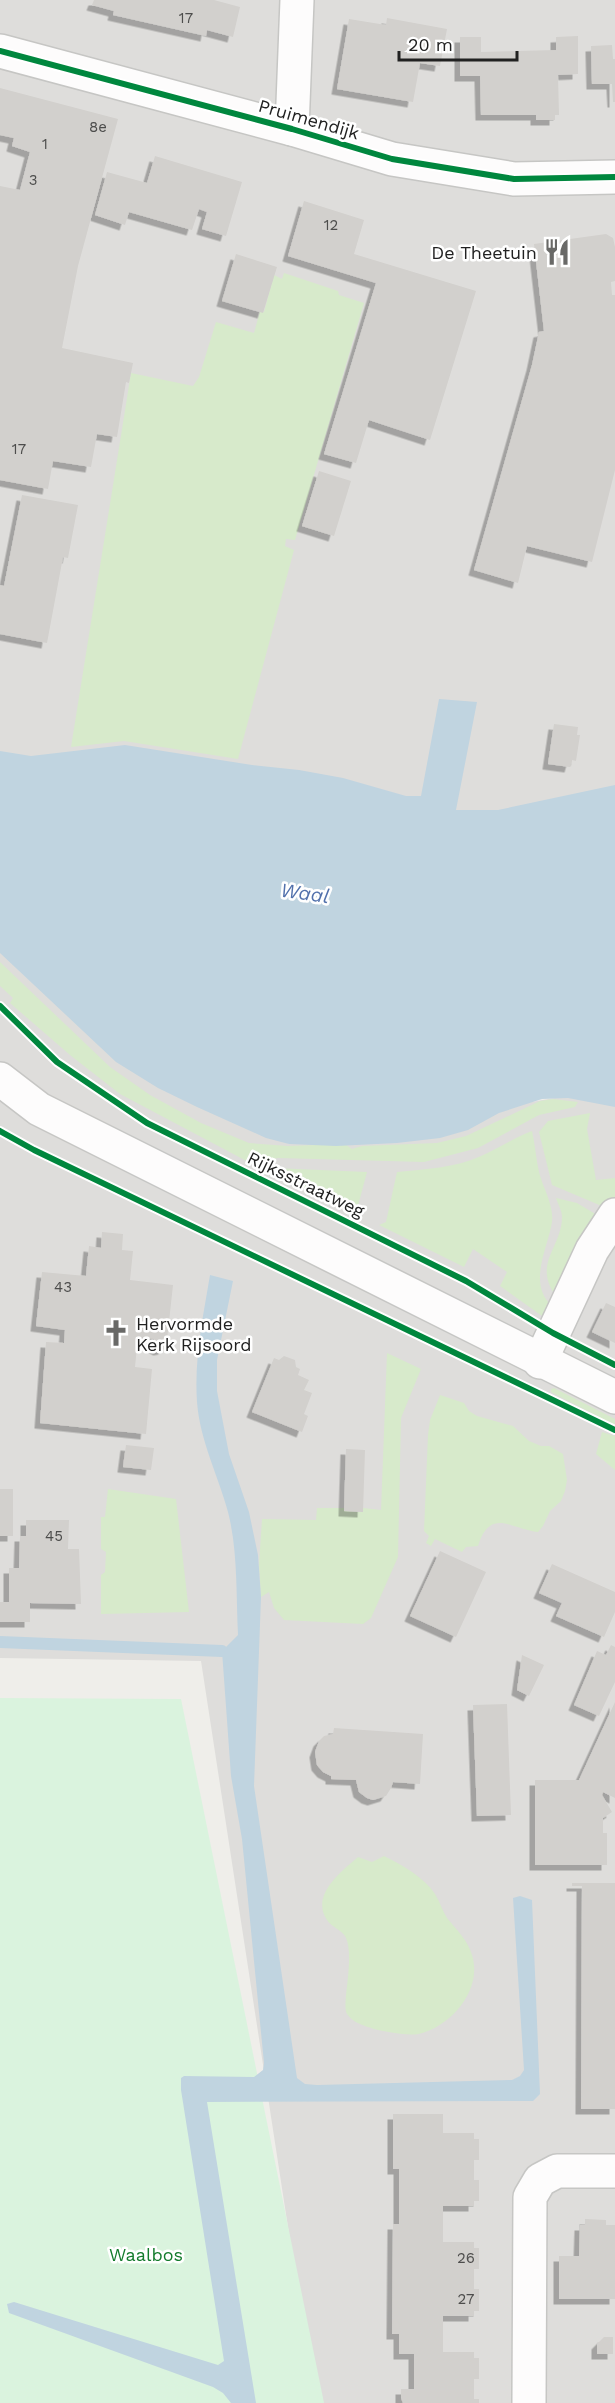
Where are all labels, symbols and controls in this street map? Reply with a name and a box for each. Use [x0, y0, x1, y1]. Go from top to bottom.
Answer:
house number: 17 [179, 9, 193, 27]
scale bar [399, 24, 518, 62]
text: 20 m [408, 34, 453, 55]
street label: Pruimendijk [256, 95, 362, 143]
house number: 8e [89, 118, 107, 136]
house number: 1 [42, 135, 48, 153]
house number: 3 [29, 171, 37, 189]
house number: 12 [324, 216, 338, 234]
restaurant icon: De Theetuin [542, 237, 572, 267]
place label: De Theetuin [431, 242, 537, 263]
house number: 17 [12, 440, 26, 458]
water label: Waal [279, 878, 331, 908]
street label: Rijksstraatweg [244, 1147, 368, 1222]
house number: 43 [54, 1278, 72, 1296]
place label: Hervormde Kerk Rijsoord [136, 1313, 252, 1355]
church icon: Hervormde Kerk Rijsoord [101, 1318, 131, 1348]
house number: 45 [45, 1527, 63, 1545]
park label: Waalbos [109, 2244, 183, 2265]
house number: 26 [457, 2249, 475, 2267]
house number: 27 [458, 2290, 474, 2308]

